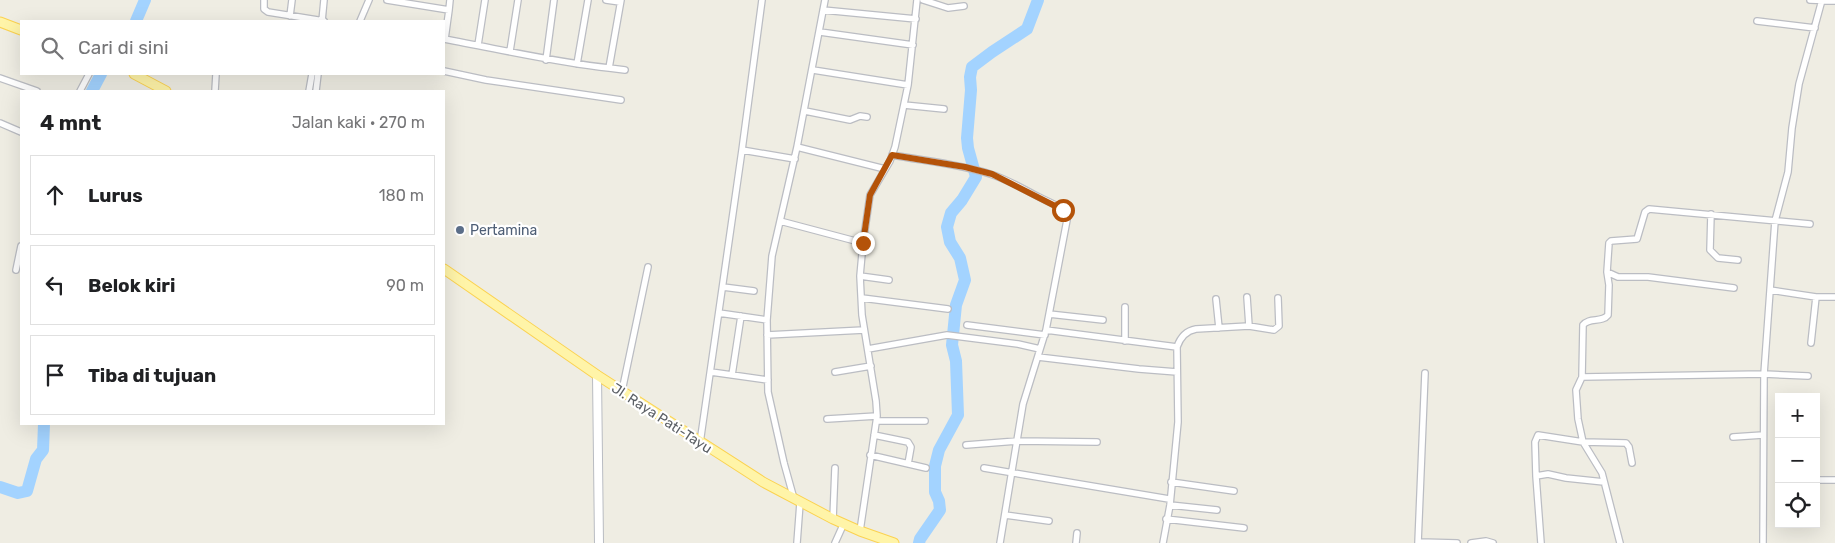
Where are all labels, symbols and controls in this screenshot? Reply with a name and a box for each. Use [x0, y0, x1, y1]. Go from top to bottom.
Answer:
search box [20, 20, 445, 75]
icon: search [38, 34, 66, 62]
text: Cari di sini [78, 36, 169, 59]
text: 4 mnt [40, 110, 101, 135]
text: Jalan kaki · 270 m [292, 113, 425, 132]
icon: ahead [41, 181, 69, 209]
text: Lurus [88, 184, 143, 207]
text: 180 m [379, 186, 424, 205]
route start [1052, 199, 1075, 222]
place label: Pertamina [470, 222, 537, 239]
marker: Pertamina [454, 224, 466, 236]
route end [852, 232, 875, 255]
icon: left [41, 271, 69, 299]
text: Belok kiri [88, 274, 175, 297]
text: 90 m [386, 276, 424, 295]
icon: arrive [41, 361, 69, 389]
text: Tiba di tujuan [88, 364, 216, 387]
street label: Jl. Raya Pati-Tayu [608, 380, 715, 457]
map controls [1775, 393, 1820, 528]
button: + [1775, 393, 1820, 438]
button: − [1775, 438, 1820, 483]
button: locate [1775, 483, 1820, 528]

